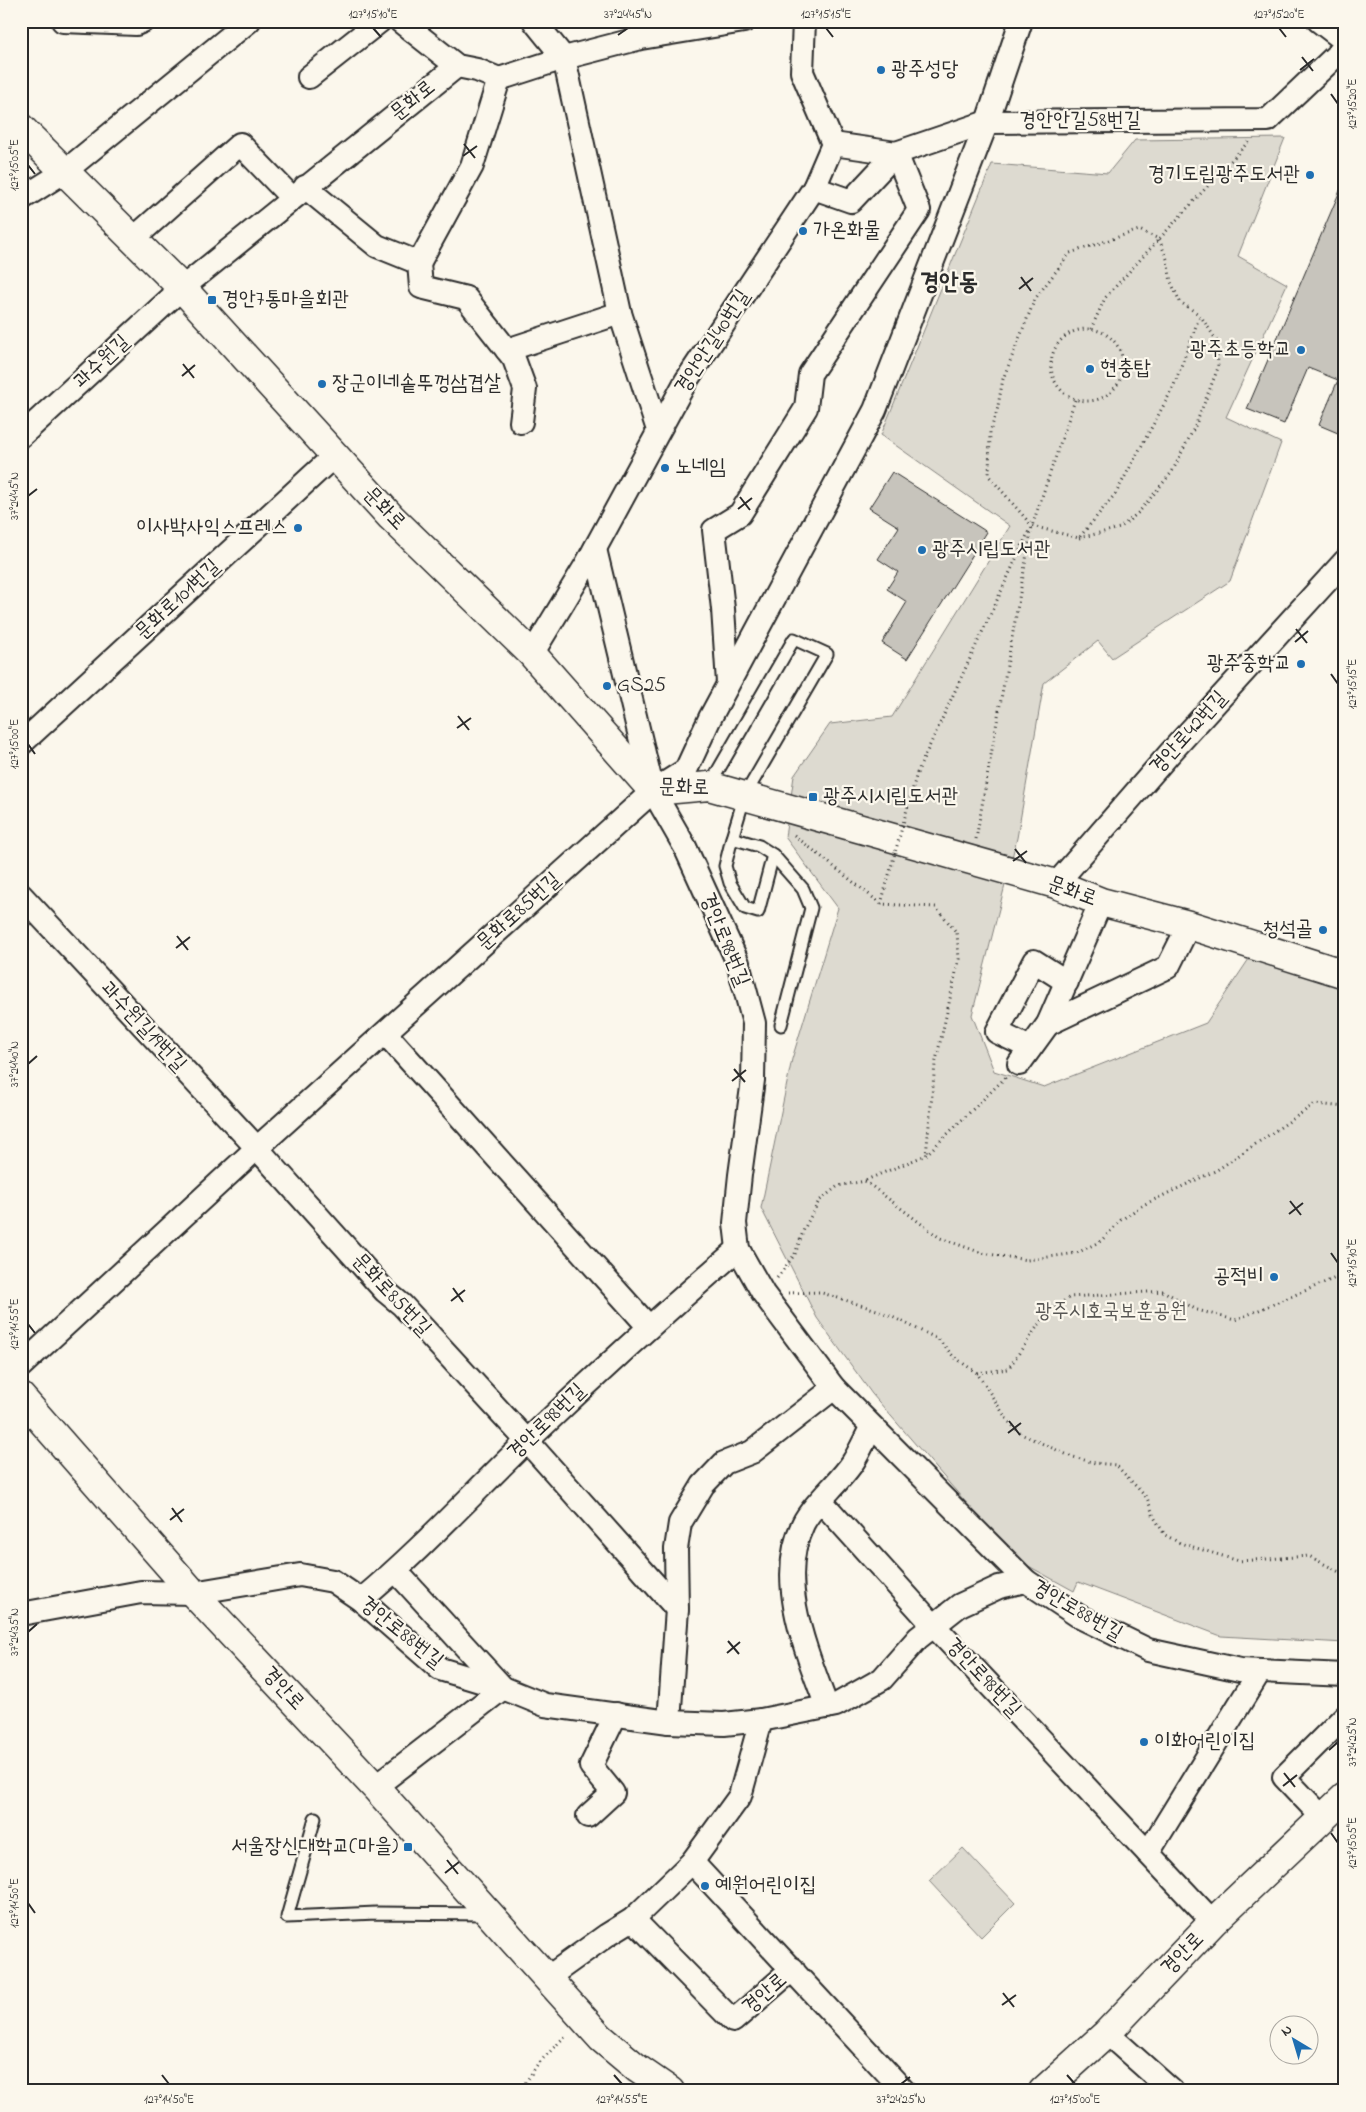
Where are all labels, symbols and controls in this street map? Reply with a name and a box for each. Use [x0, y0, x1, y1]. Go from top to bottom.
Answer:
text: 127°15'10"E [349, 6, 397, 24]
text: 37°24'45"N [604, 6, 652, 24]
text: 127°15'15"E [801, 6, 851, 24]
text: 127°15'20"E [1253, 6, 1305, 24]
place label: 광주성당 [891, 55, 959, 85]
marker: 광주성당 [875, 64, 887, 76]
street label: 문화로 [384, 73, 442, 129]
text: 127°15'20"E [1344, 78, 1362, 130]
street label: 경안안길58번길 [1019, 106, 1141, 136]
text: 127°15'05"E [6, 139, 24, 191]
place label: 경기도립광주도서관 [1148, 160, 1300, 190]
marker: 경기도립광주도서관 [1304, 169, 1316, 181]
place label: 가온화물 [813, 216, 881, 246]
marker: 가온화물 [797, 225, 809, 237]
district label: 경안동 [920, 266, 978, 301]
street label: 경안안길40번길 [668, 284, 758, 400]
place label: 경안7통마을회관 [222, 285, 349, 315]
marker: 경안7통마을회관 [206, 294, 218, 306]
street label: 과수원길 [67, 328, 137, 396]
place label: 광주초등학교 [1190, 335, 1291, 365]
marker: 광주초등학교 [1295, 344, 1307, 356]
place label: 현충탑 [1100, 354, 1151, 384]
marker: 현충탑 [1084, 363, 1096, 375]
place label: 장군이네솥뚜껑삼겹살 [332, 369, 501, 399]
marker: 장군이네솥뚜껑삼겹살 [316, 378, 328, 390]
place label: 노네임 [675, 453, 726, 483]
marker: 노네임 [659, 462, 671, 474]
text: 37°24'45"N [6, 472, 24, 520]
street label: 문화로 [356, 480, 412, 538]
place label: 이사박사익스프레스 [136, 513, 288, 543]
marker: 이사박사익스프레스 [292, 522, 304, 534]
place label: 광주시립도서관 [932, 535, 1050, 565]
marker: 광주시립도서관 [916, 544, 928, 556]
street label: 문화로101번길 [129, 553, 227, 647]
place label: 광주중학교 [1207, 649, 1291, 679]
marker: 광주중학교 [1295, 658, 1307, 670]
text: 127°15'15"E [1344, 659, 1362, 709]
place label: GS25 [617, 671, 666, 701]
marker: GS25 [601, 680, 613, 692]
street label: 경안로42번길 [1143, 684, 1235, 782]
text: 127°15'00"E [6, 719, 24, 769]
street label: 문화로 [658, 773, 710, 803]
place label: 광주시시립도서관 [823, 782, 958, 812]
marker: 광주시시립도서관 [807, 791, 819, 803]
street label: 문화로85번길 [470, 866, 568, 958]
street label: 문화로 [1043, 869, 1101, 915]
street label: 경안로98번길 [692, 889, 756, 991]
place label: 청석골 [1262, 915, 1313, 945]
marker: 청석골 [1317, 924, 1329, 936]
street label: 과수원길19번길 [93, 975, 193, 1079]
text: 37°24'40"N [6, 1041, 24, 1087]
text: 127°15'10"E [1344, 1239, 1362, 1287]
street label: 문화로85번길 [344, 1247, 438, 1343]
place label: 공적비 [1213, 1262, 1264, 1292]
marker: 공적비 [1268, 1271, 1280, 1283]
park label: 광주시호국보훈공원 [1035, 1297, 1187, 1327]
text: 127°14'55"E [6, 1298, 24, 1350]
street label: 경안로98번길 [501, 1377, 593, 1467]
street label: 경안로88번길 [1026, 1573, 1128, 1649]
street label: 경안로88번길 [353, 1590, 449, 1676]
text: 37°24'35"N [6, 1608, 24, 1656]
street label: 경안로98번길 [938, 1632, 1028, 1724]
street label: 경안로 [255, 1660, 311, 1718]
text: 37°24'25"N [1344, 1717, 1362, 1767]
place label: 이화어린이집 [1154, 1727, 1255, 1757]
marker: 이화어린이집 [1138, 1736, 1150, 1748]
text: 127°15'05"E [1344, 1817, 1362, 1869]
place label: 서울장신대학교(마을) [231, 1832, 398, 1862]
marker: 서울장신대학교(마을) [402, 1841, 414, 1853]
place label: 예원어린이집 [715, 1871, 816, 1901]
text: 127°14'50"E [6, 1878, 24, 1928]
marker: 예원어린이집 [699, 1880, 711, 1892]
street label: 경안로 [1155, 1925, 1211, 1983]
street label: 경안로 [736, 1966, 794, 2022]
north arrow [1268, 2014, 1318, 2064]
text: N [1277, 2020, 1297, 2042]
text: 127°14'50"E [144, 2091, 194, 2109]
text: 127°14'55"E [596, 2091, 648, 2109]
text: 37°24'25"N [876, 2091, 926, 2109]
text: 127°15'00"E [1050, 2091, 1100, 2109]

